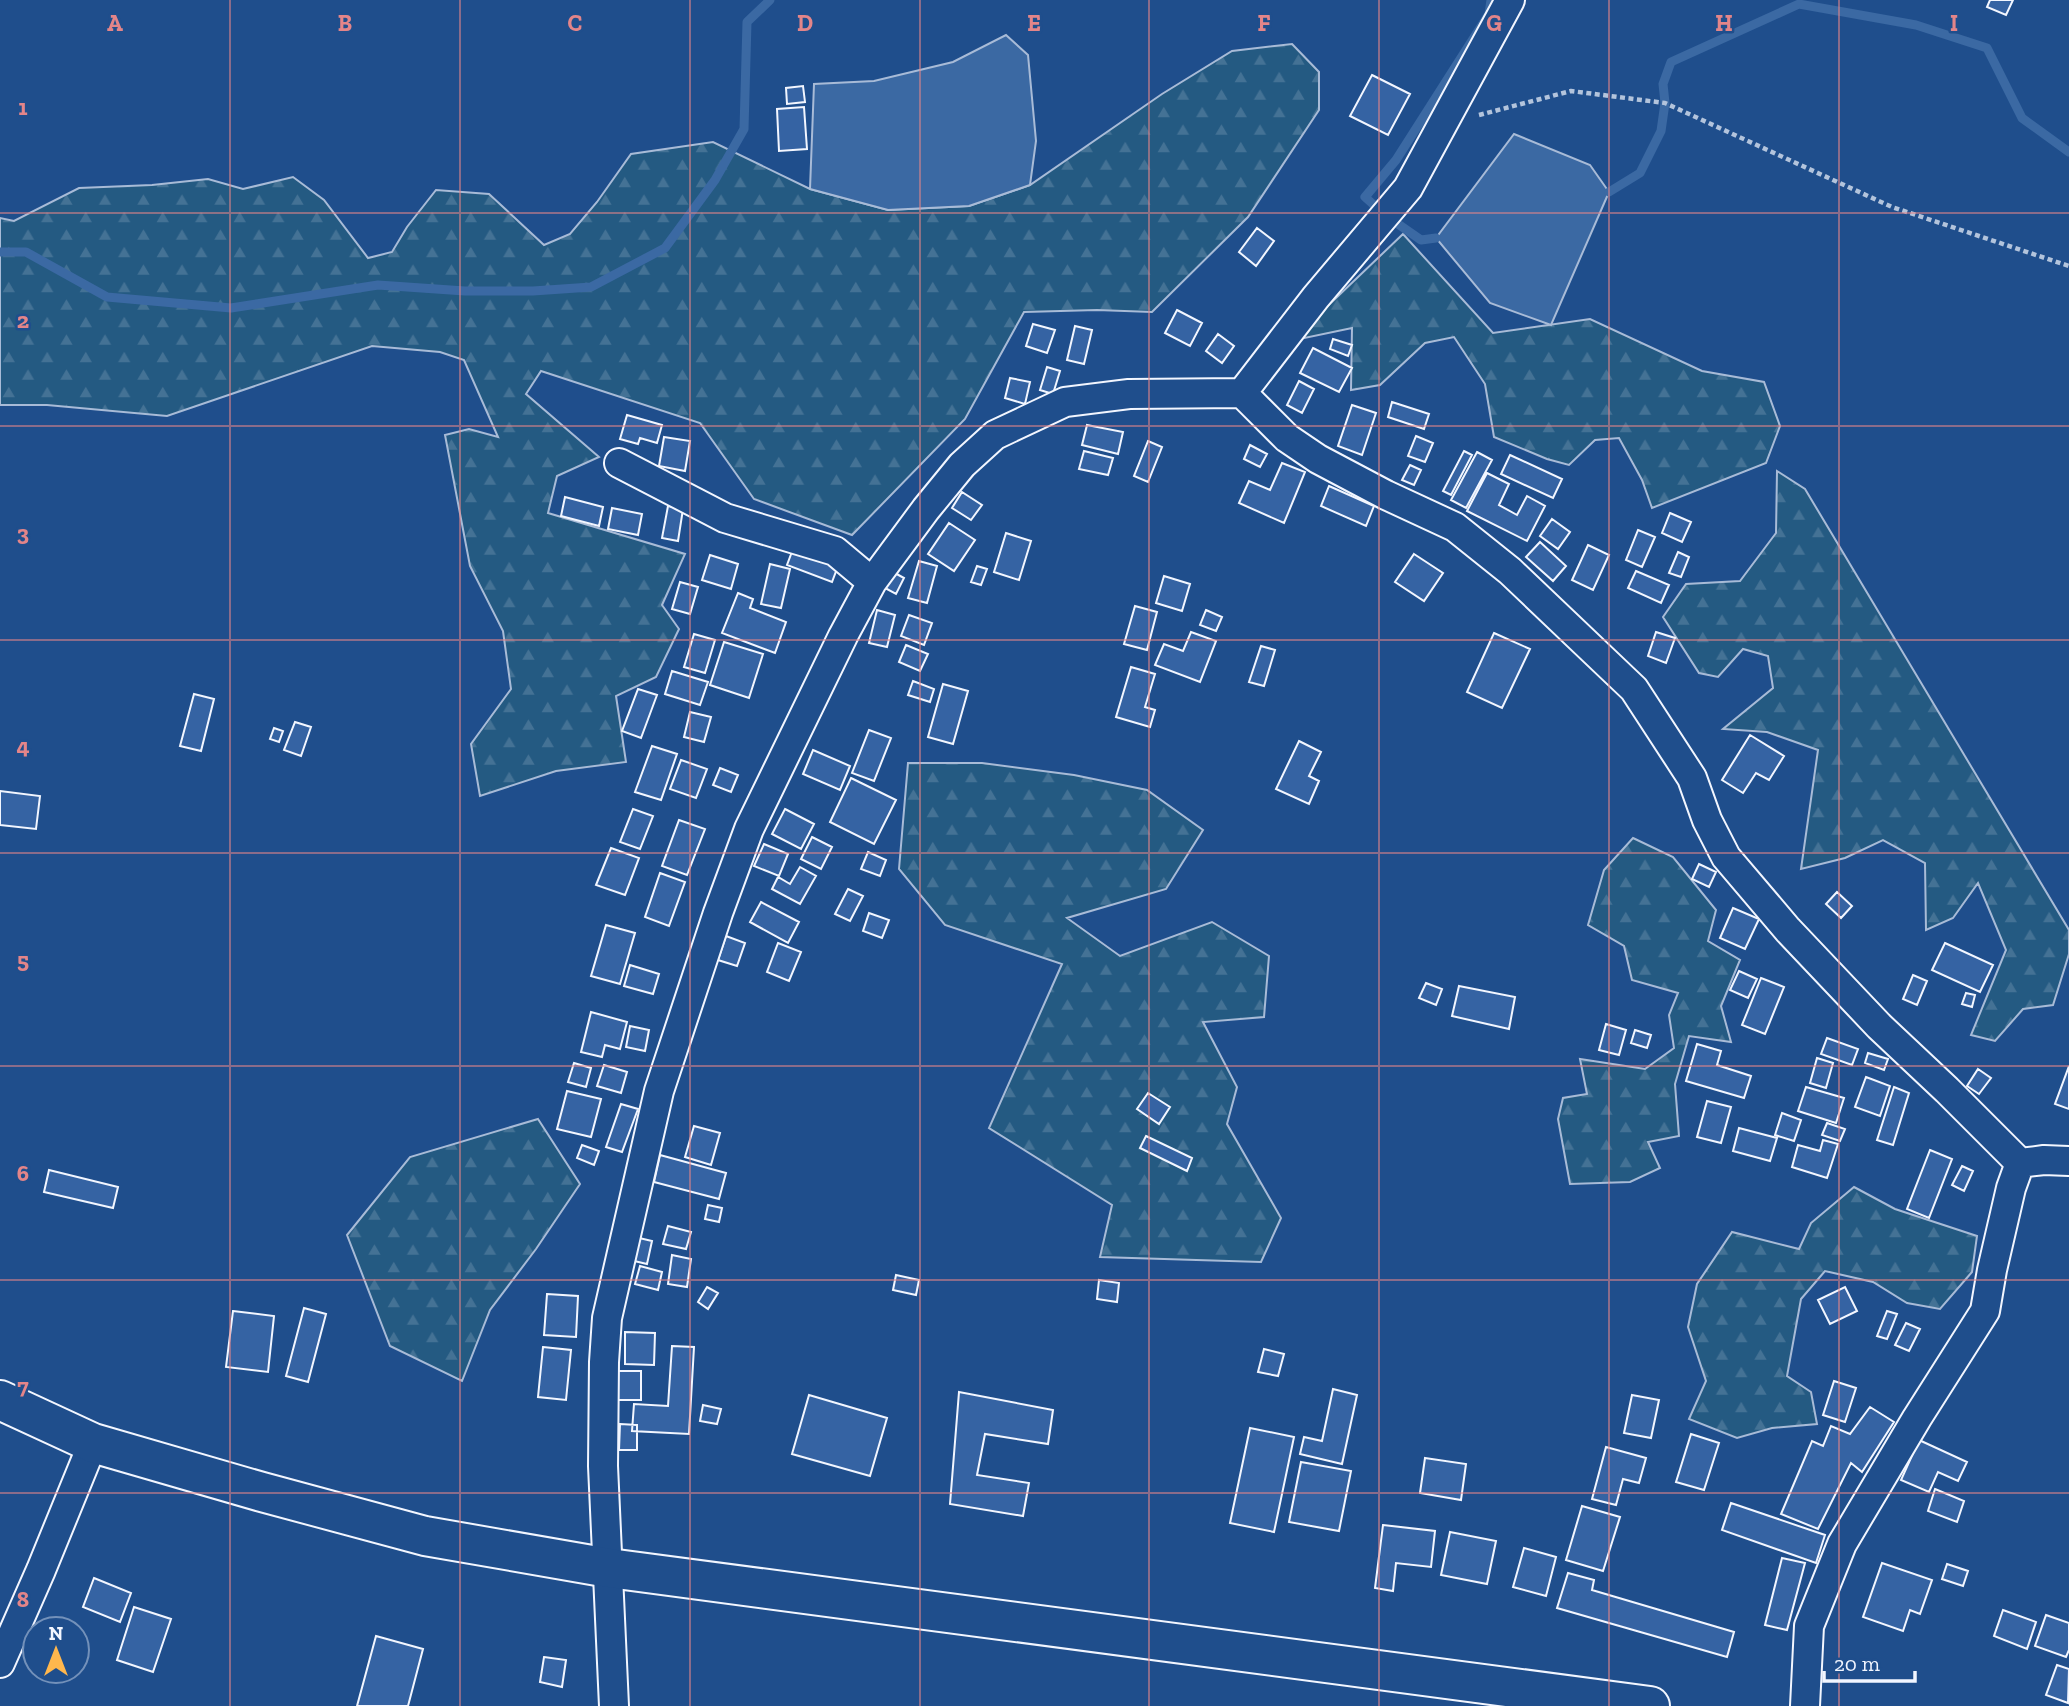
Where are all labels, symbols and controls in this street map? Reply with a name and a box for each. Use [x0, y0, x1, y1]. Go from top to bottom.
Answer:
text: A [107, 9, 123, 37]
text: B [338, 9, 352, 37]
text: C [568, 9, 582, 37]
text: D [797, 9, 813, 37]
text: E [1027, 9, 1041, 37]
text: F [1257, 9, 1271, 37]
text: G [1486, 9, 1502, 37]
text: H [1715, 9, 1733, 37]
text: I [1950, 9, 1958, 37]
text: 1 [18, 93, 28, 121]
text: 2 [17, 306, 29, 334]
text: 3 [17, 519, 29, 547]
text: 4 [16, 732, 30, 760]
text: 5 [17, 946, 29, 974]
text: 6 [17, 1159, 29, 1187]
text: 7 [17, 1372, 29, 1400]
text: 8 [17, 1585, 29, 1613]
north arrow [21, 1615, 91, 1685]
text: N [49, 1622, 63, 1645]
scale bar [1824, 1640, 1915, 1684]
text: 20 m [1834, 1651, 1880, 1676]

